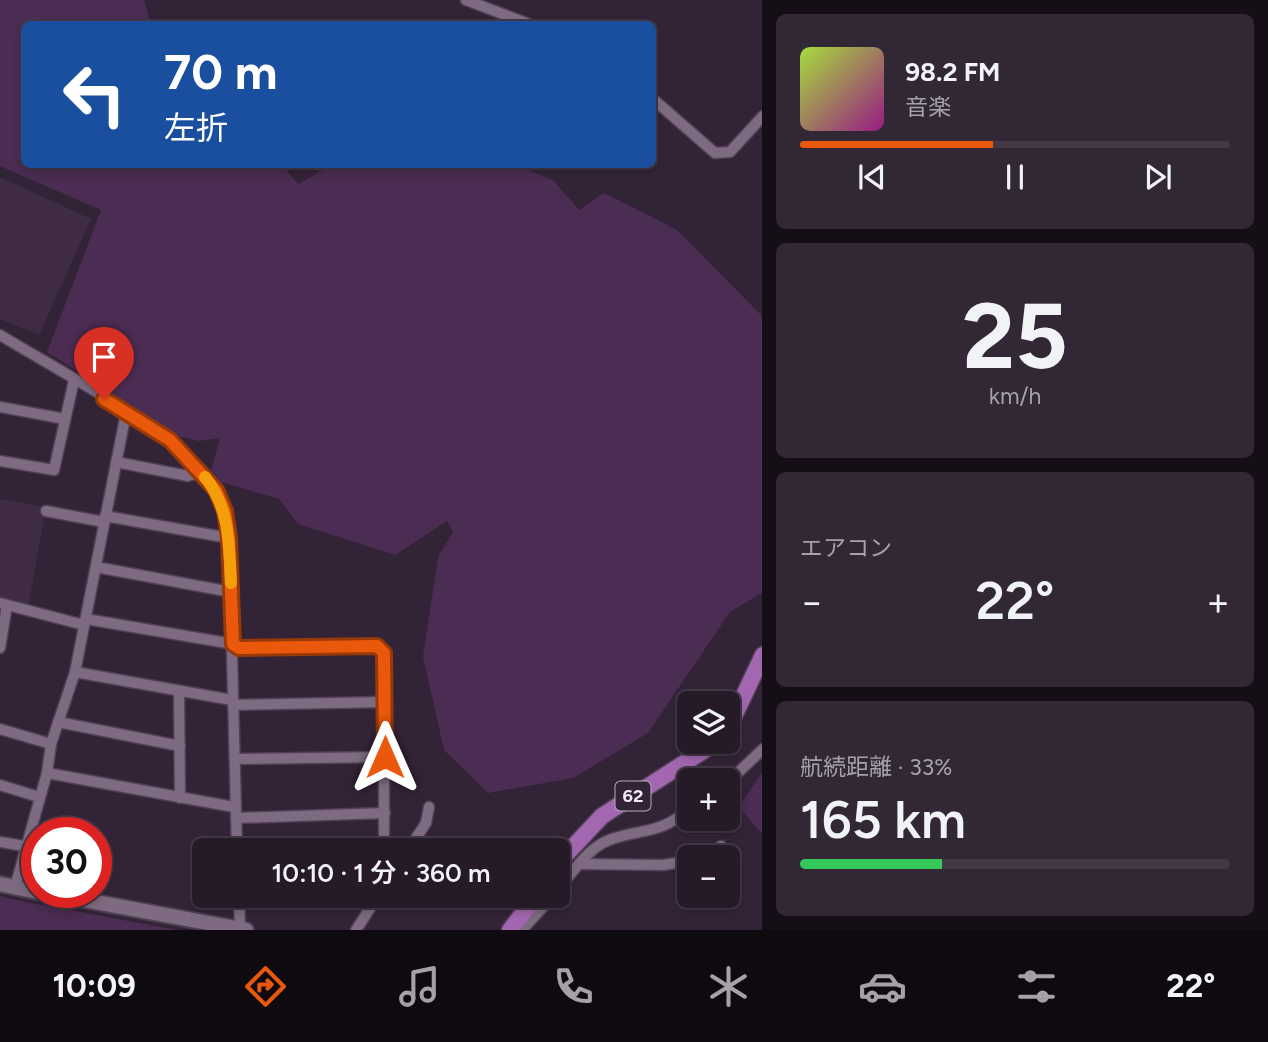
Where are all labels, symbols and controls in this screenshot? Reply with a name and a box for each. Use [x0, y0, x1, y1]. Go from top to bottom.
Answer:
text: 70 m [164, 42, 277, 101]
icon: left [49, 49, 140, 140]
text: 98.2 FM [905, 56, 1000, 88]
text: 音楽 [905, 93, 951, 121]
text: 左折 [164, 109, 228, 147]
icon: previous [853, 158, 891, 196]
icon: pause [996, 158, 1034, 196]
icon: next [1139, 158, 1177, 196]
text: 25 [962, 282, 1068, 391]
pin [74, 327, 134, 399]
icon: arrive [85, 338, 123, 376]
text: km/h [989, 382, 1041, 410]
text: エアコン [800, 534, 892, 562]
text: 22° [976, 570, 1054, 632]
text: − [800, 579, 824, 625]
text: + [1206, 579, 1230, 625]
map controls [677, 691, 740, 908]
button: layers [677, 691, 740, 754]
position arrow [348, 720, 422, 794]
text: 航続距離 · 33% [800, 753, 952, 781]
button: + [677, 768, 740, 831]
road number: 62 [616, 782, 650, 810]
text: 165 km [800, 789, 966, 851]
speed limit sign: 30 [21, 817, 112, 908]
button: − [677, 845, 740, 908]
text: 10:10 · 1 分 · 360 m [271, 857, 491, 889]
icon: directions [241, 962, 290, 1011]
icon: music [395, 962, 444, 1011]
icon: phone [549, 962, 598, 1011]
icon: climate [704, 962, 753, 1011]
icon: car [858, 962, 907, 1011]
icon: filters [1012, 962, 1061, 1011]
text: 10:09 [53, 967, 136, 1005]
text: 22° [1166, 967, 1215, 1005]

